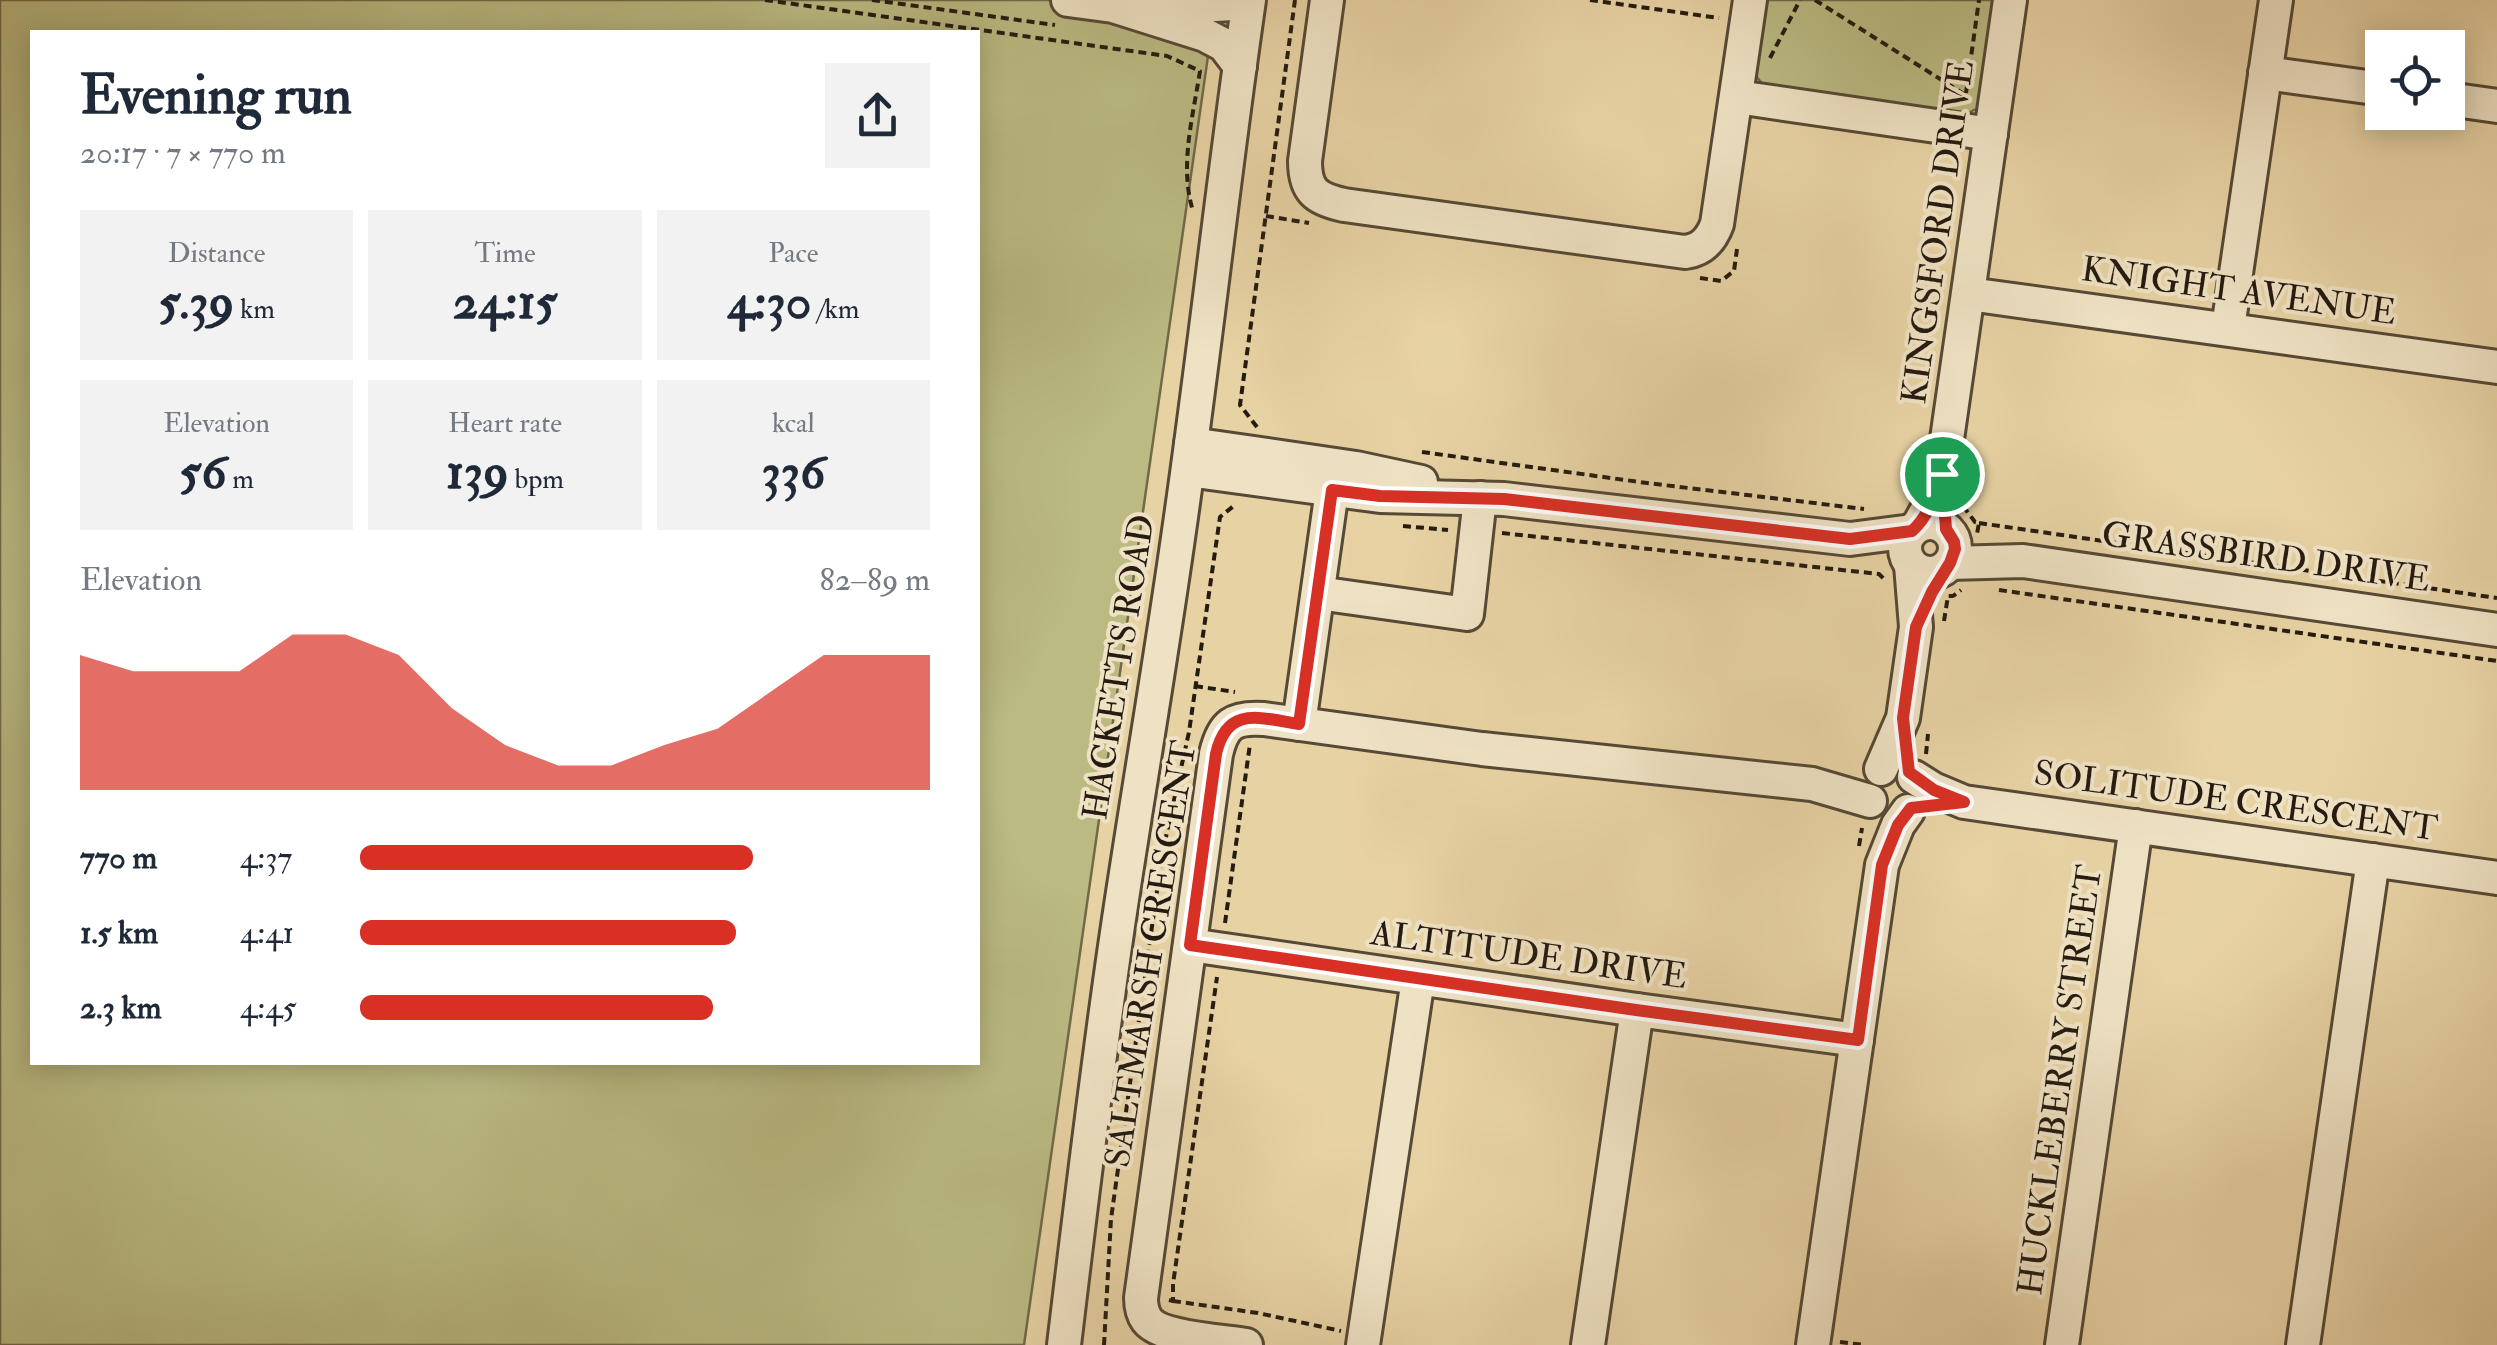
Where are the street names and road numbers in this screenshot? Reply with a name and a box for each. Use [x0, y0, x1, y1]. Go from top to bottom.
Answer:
street label: KINGSFORD DRIVE [1892, 57, 1984, 407]
street label: KNIGHT AVENUE [2079, 247, 2399, 335]
street label: HACKETTS ROAD [1073, 511, 1165, 823]
street label: GRASSBIRD DRIVE [2099, 512, 2433, 602]
street label: SALTMARSH CRESCENT [1096, 738, 1206, 1171]
street label: SOLITUDE CRESCENT [2031, 751, 2440, 851]
street label: HUCKLEBERRY STREET [2008, 862, 2112, 1298]
street label: ALTITUDE DRIVE [1367, 911, 1690, 999]

